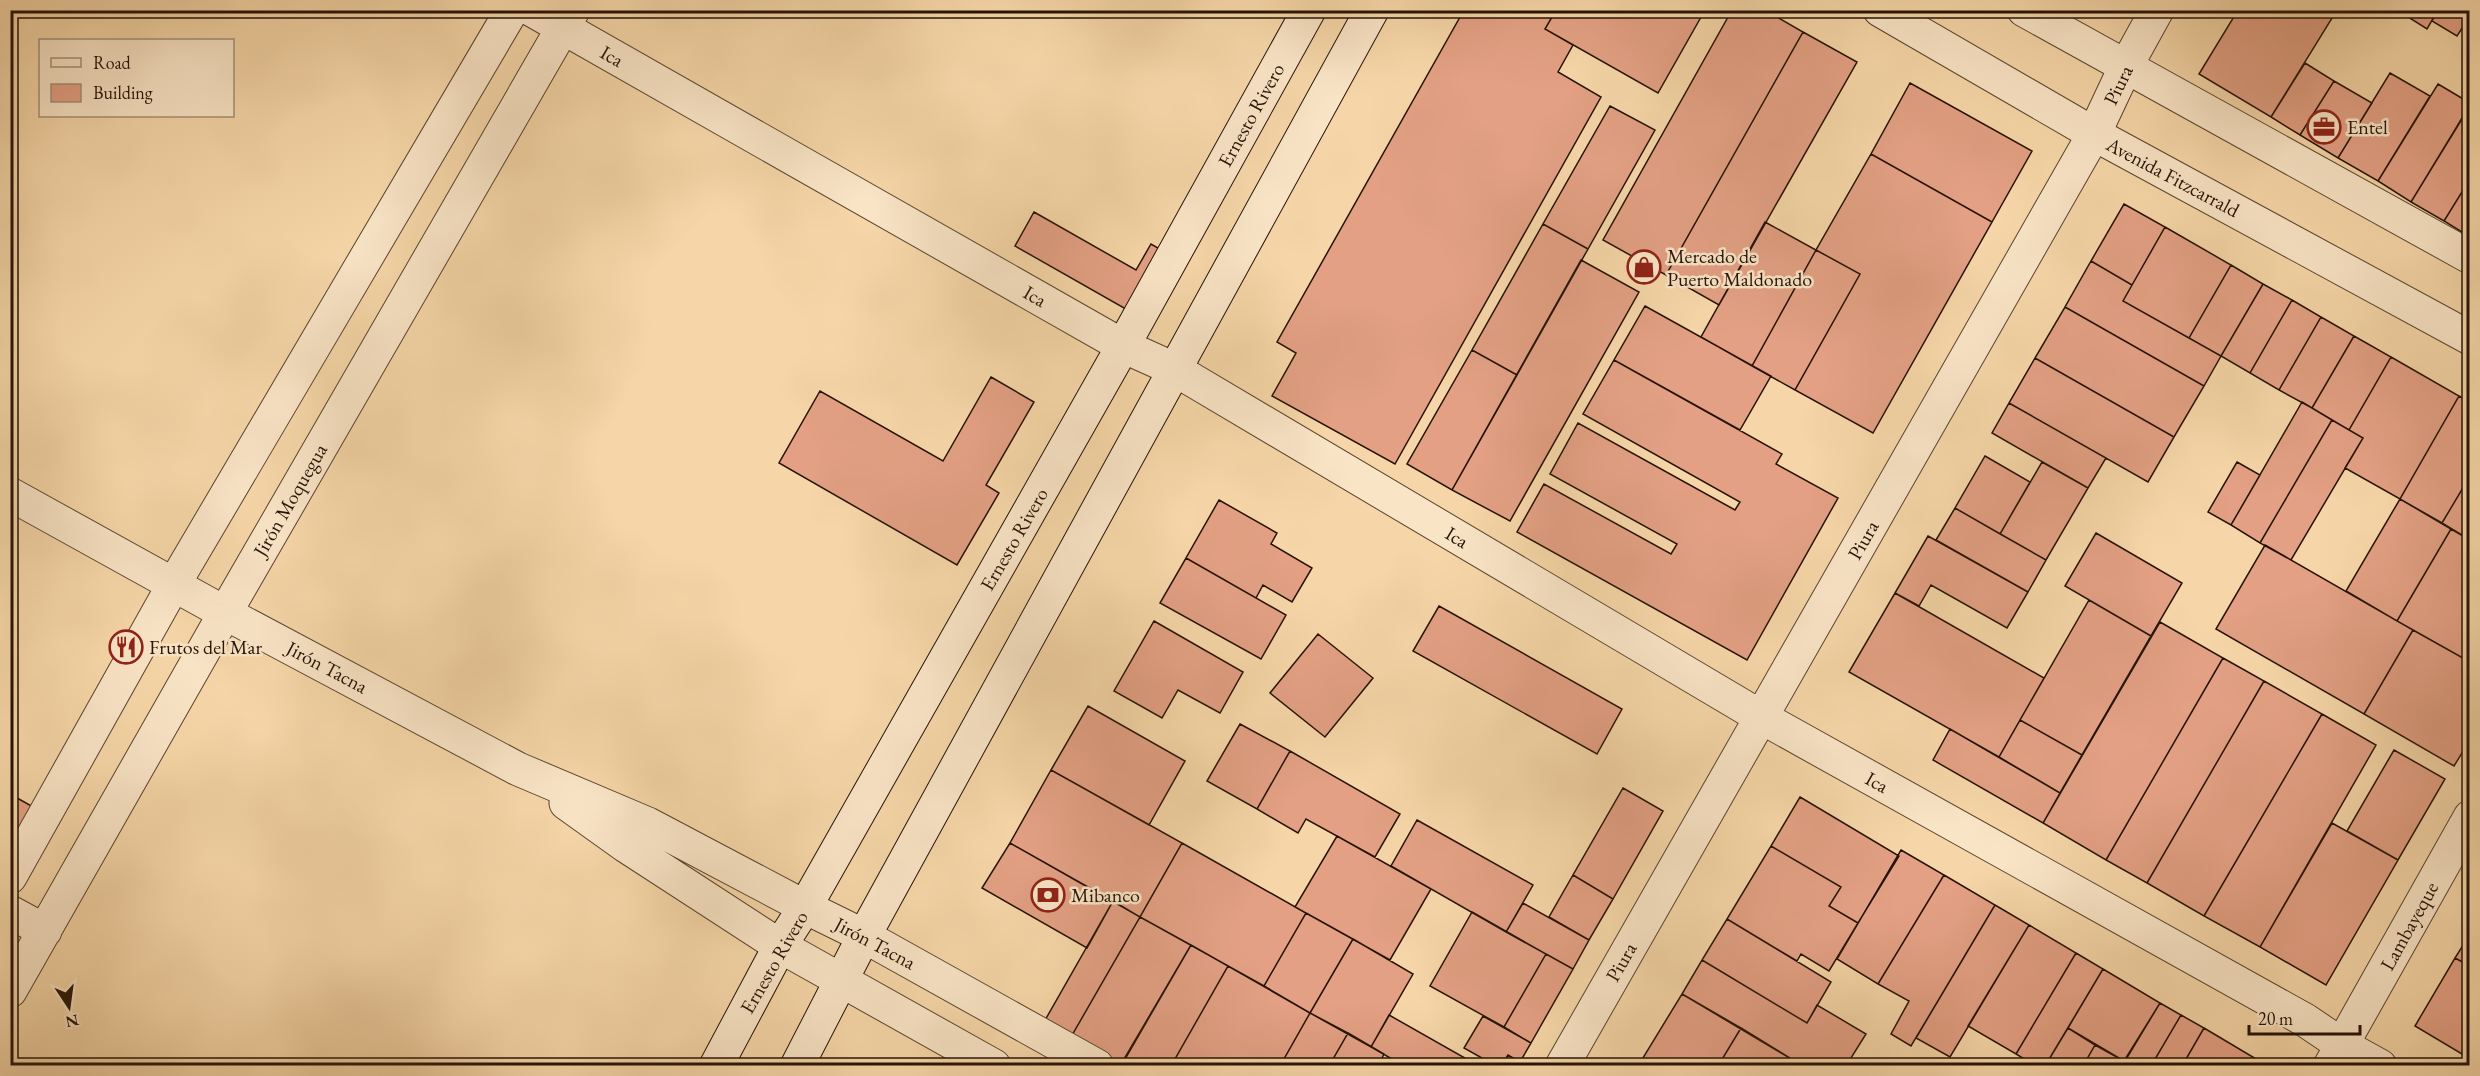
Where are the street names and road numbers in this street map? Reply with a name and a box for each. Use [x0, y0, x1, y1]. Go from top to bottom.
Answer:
street label: Ica [596, 39, 628, 73]
street label: Ernesto Rivero [1212, 58, 1290, 171]
street label: Piura [2097, 61, 2139, 109]
street label: Avenida Fitzcarrald [2101, 131, 2245, 223]
street label: Ica [1019, 279, 1051, 313]
street label: Jirón Moquegua [246, 439, 333, 563]
street label: Ernesto Rivero [974, 483, 1054, 595]
street label: Piura [1841, 516, 1885, 564]
street label: Ica [1441, 520, 1473, 554]
street label: Jirón Tacna [280, 634, 372, 699]
street label: Ica [1861, 765, 1893, 799]
street label: Lambayeque [2374, 877, 2444, 975]
street label: Ernesto Rivero [734, 906, 814, 1018]
street label: Jirón Tacna [828, 910, 920, 975]
street label: Piura [1599, 938, 1643, 986]

